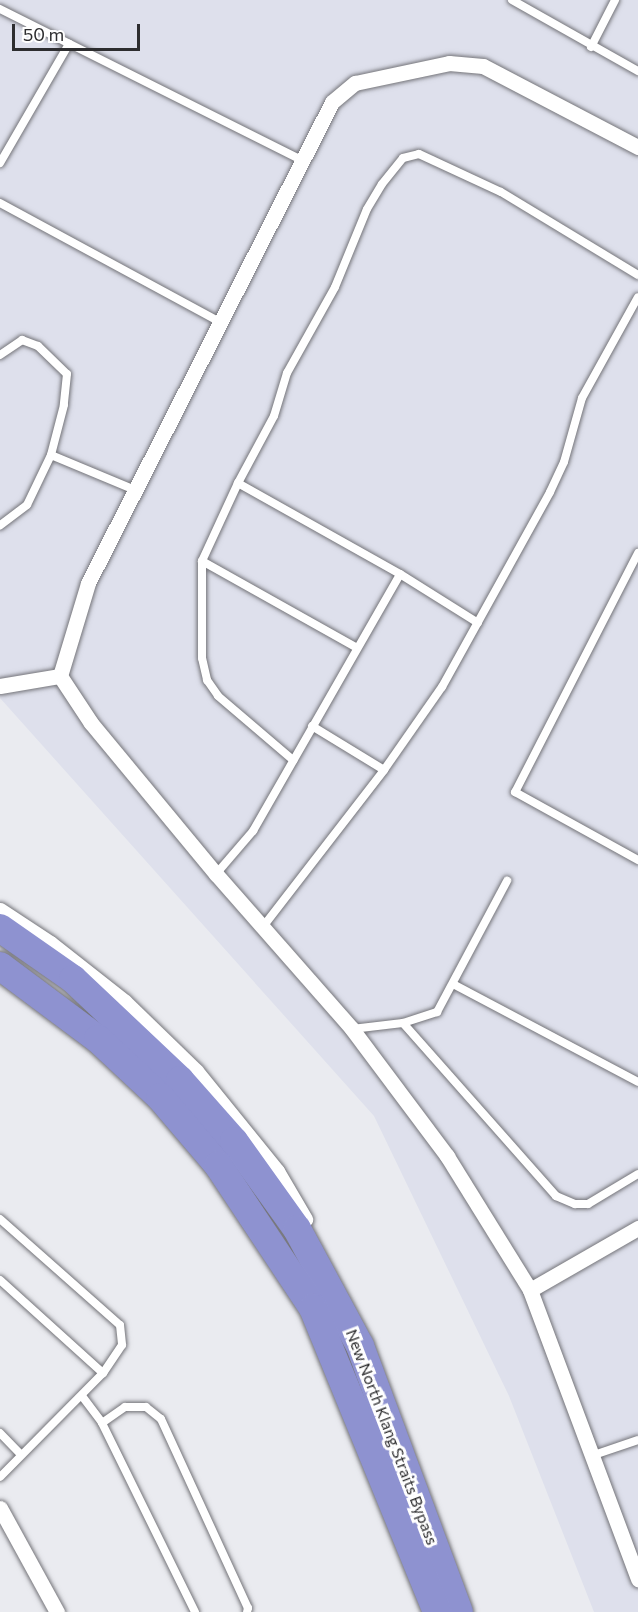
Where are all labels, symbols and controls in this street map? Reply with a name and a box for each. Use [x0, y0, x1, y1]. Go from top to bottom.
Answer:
scale bar [15, 12, 142, 50]
text: 50 m [23, 23, 64, 45]
street label: New North Klang Straits Bypass [342, 1327, 442, 1547]

